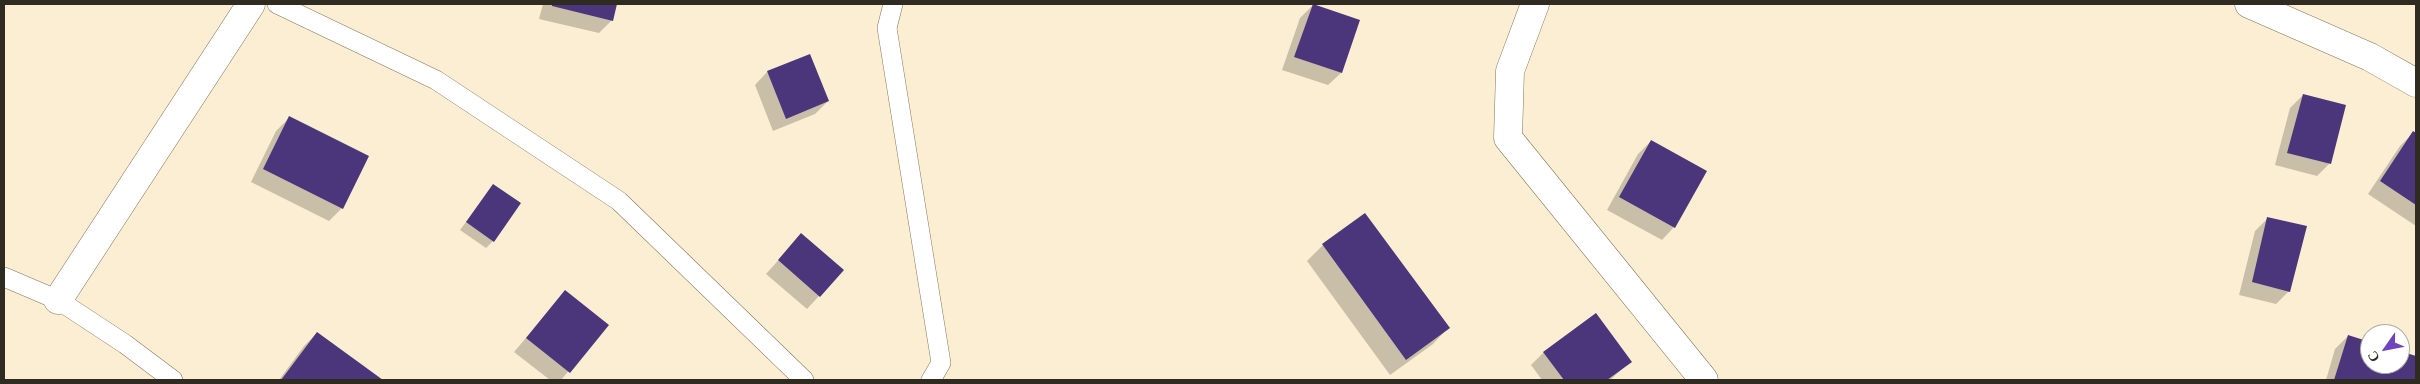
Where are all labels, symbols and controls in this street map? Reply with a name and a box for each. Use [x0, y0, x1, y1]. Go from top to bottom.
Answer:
north arrow [2360, 324, 2410, 374]
text: С [2364, 348, 2383, 365]

